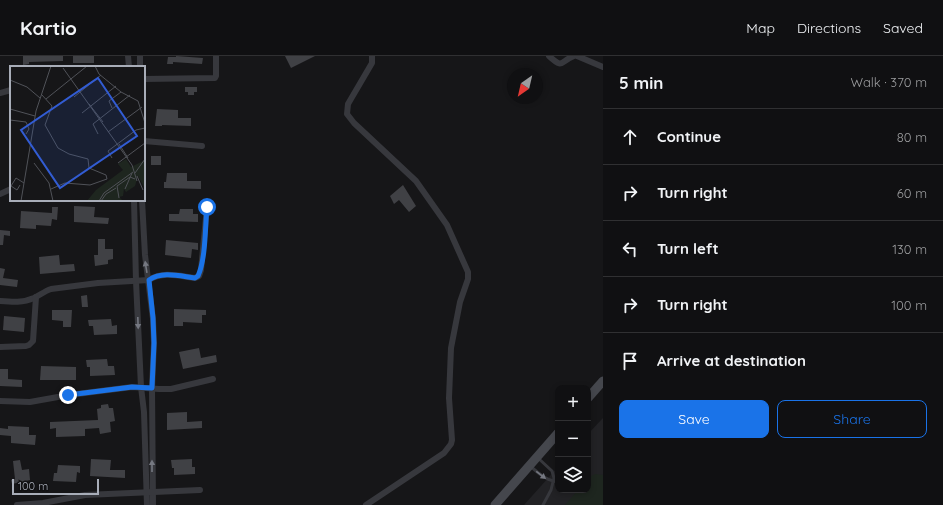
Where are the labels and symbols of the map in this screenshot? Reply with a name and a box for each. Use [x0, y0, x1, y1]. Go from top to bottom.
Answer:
inset map [10, 66, 145, 201]
north arrow [507, 68, 543, 104]
route start [198, 198, 216, 216]
one-way arrow [143, 261, 149, 273]
one-way arrow [135, 317, 142, 329]
route end [59, 386, 77, 404]
one-way arrow [149, 459, 155, 472]
one-way arrow [536, 470, 547, 479]
scale bar [12, 477, 99, 496]

